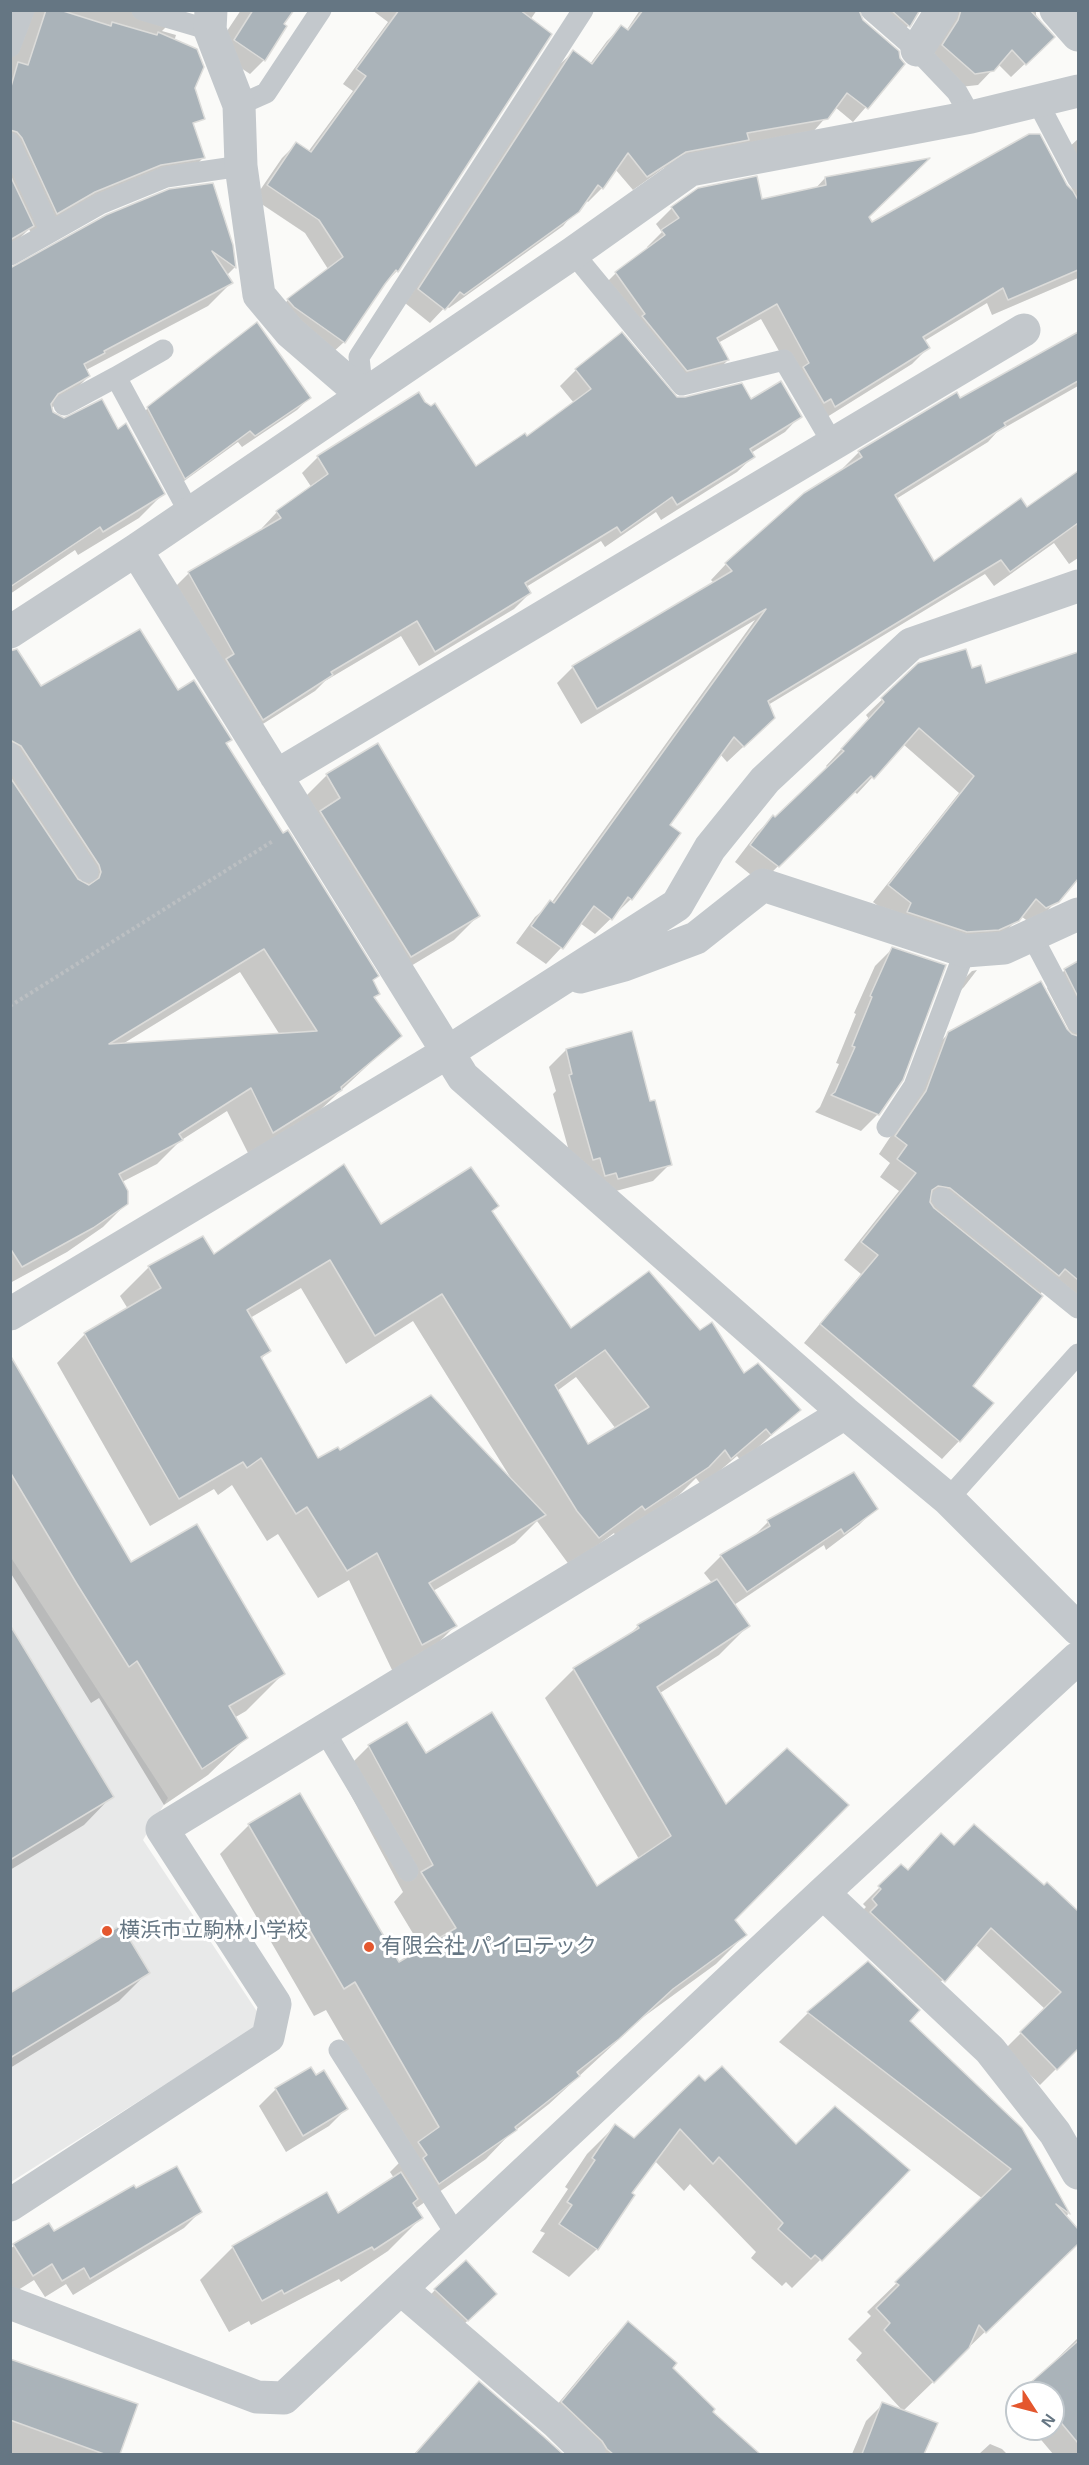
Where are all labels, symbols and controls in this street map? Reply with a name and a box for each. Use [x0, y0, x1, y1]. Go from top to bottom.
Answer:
place label: 横浜市立駒林小学校 [119, 1918, 308, 1944]
marker: 横浜市立駒林小学校 [100, 1924, 114, 1938]
place label: 有限会社 パイロテック [381, 1934, 597, 1960]
marker: 有限会社 パイロテック [362, 1940, 376, 1954]
north arrow [1005, 2381, 1065, 2441]
text: N [1038, 2411, 1059, 2430]

